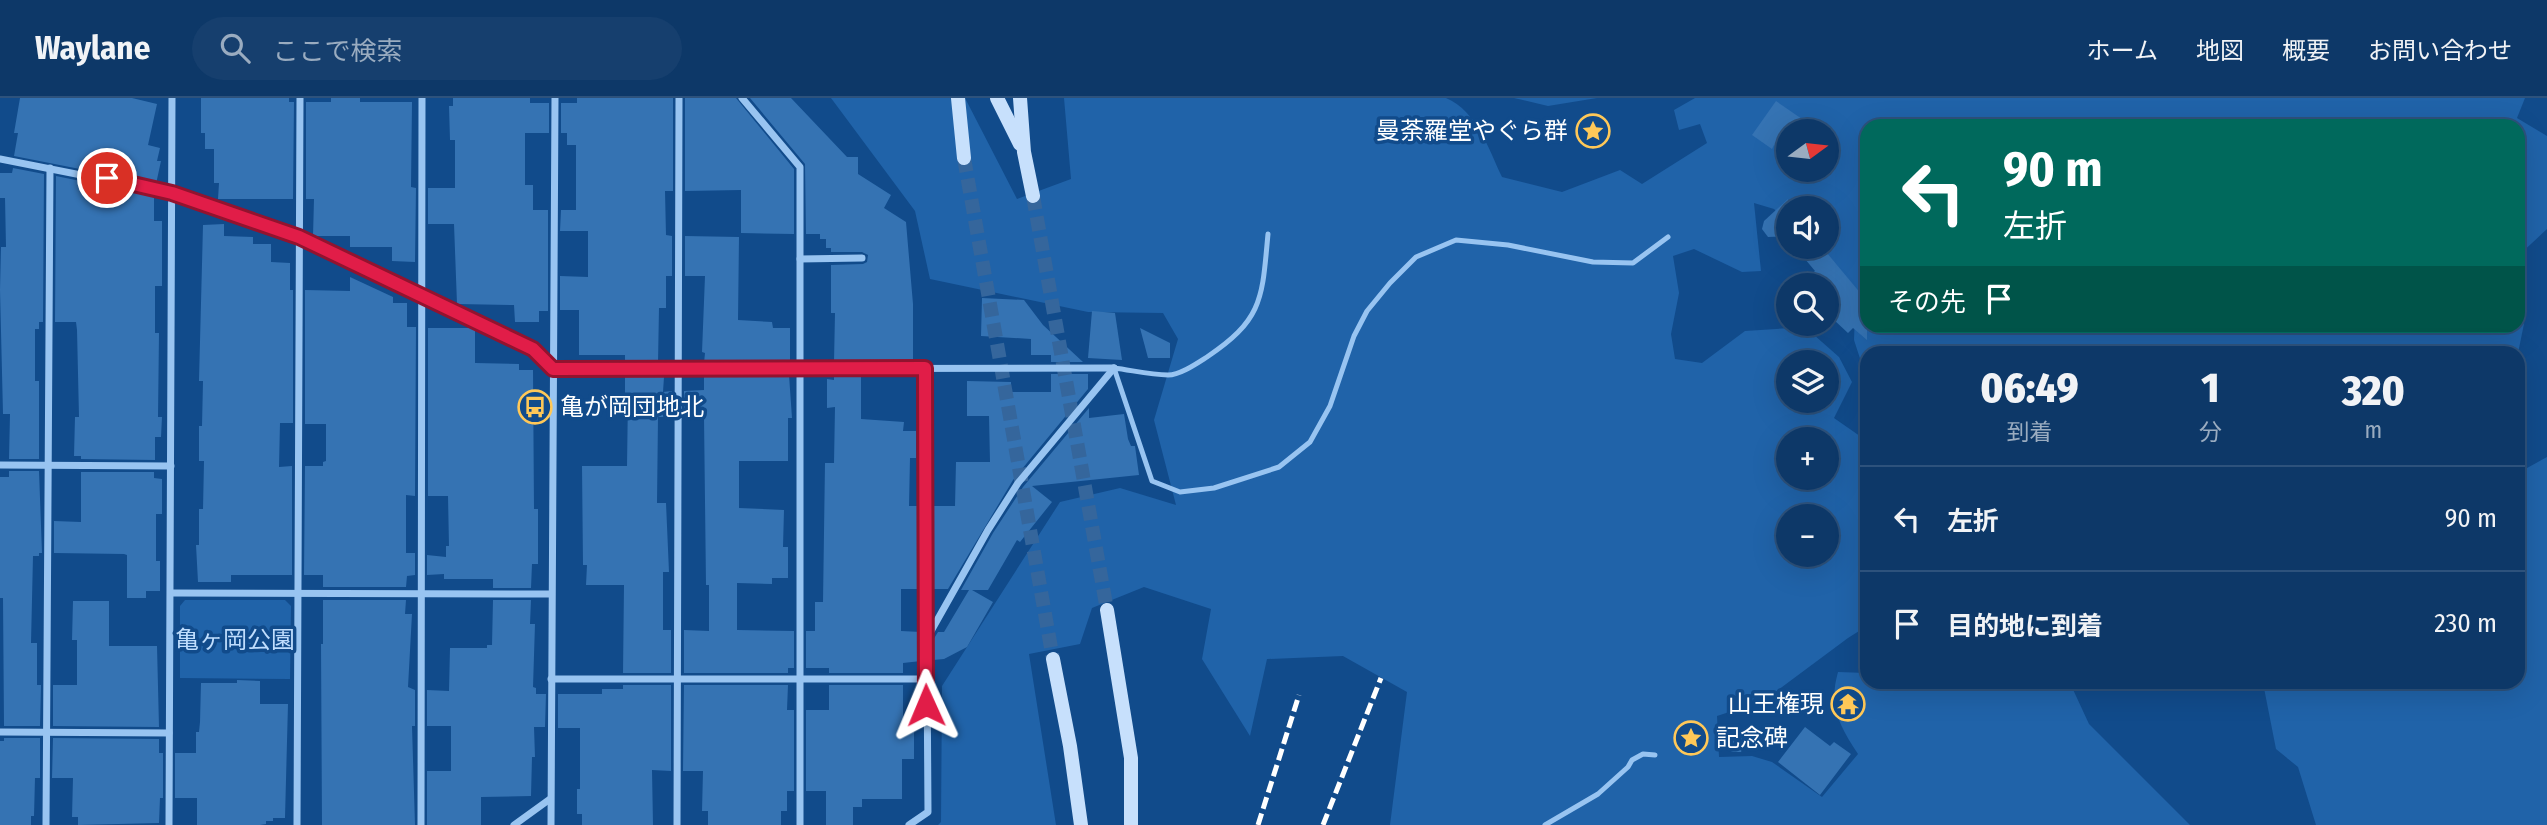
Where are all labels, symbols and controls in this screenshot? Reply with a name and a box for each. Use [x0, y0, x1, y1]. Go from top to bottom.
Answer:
search box [192, 17, 682, 80]
text: Waylane [35, 28, 150, 68]
icon: search [216, 29, 254, 67]
text: ここで検索 [272, 36, 402, 67]
text: ホーム [2087, 37, 2158, 65]
text: 地図 [2196, 37, 2244, 65]
text: 概要 [2282, 37, 2330, 65]
text: お問い合わせ [2368, 37, 2512, 65]
place icon: 曼荼羅堂やぐら群 [1574, 112, 1612, 150]
place label: 曼荼羅堂やぐら群 [1376, 117, 1568, 145]
north arrow [1776, 119, 1839, 182]
map controls [1776, 119, 1839, 567]
text: 90 m [2003, 140, 2103, 199]
icon: left [1888, 147, 1979, 238]
pin [77, 148, 137, 208]
icon: arrive [88, 159, 126, 197]
button: sound [1776, 196, 1839, 259]
text: 左折 [2003, 207, 2067, 245]
button: search [1776, 273, 1839, 336]
icon: arrive [1980, 280, 2018, 318]
text: その先 [1888, 287, 1966, 318]
button: layers [1776, 350, 1839, 413]
text: 06:49 [1980, 363, 2079, 413]
text: 1 [2201, 363, 2219, 413]
text: 320 [2342, 366, 2405, 416]
bus stop icon: 亀が岡団地北 [516, 388, 554, 426]
place label: 亀が岡団地北 [560, 393, 704, 421]
text: m [2365, 416, 2382, 444]
text: 到着 [2006, 418, 2052, 446]
text: 分 [2199, 418, 2222, 446]
button: + [1776, 427, 1839, 490]
icon: left [1888, 500, 1926, 538]
text: 90 m [2445, 503, 2497, 534]
button: − [1776, 504, 1839, 567]
text: 左折 [1947, 506, 1999, 537]
icon: arrive [1888, 605, 1926, 643]
text: 230 m [2434, 608, 2497, 639]
text: 目的地に到着 [1947, 611, 2103, 642]
park label: 亀ヶ岡公園 [175, 626, 295, 654]
position arrow [889, 668, 963, 742]
temple icon: 山王権現 [1829, 685, 1867, 723]
place label: 山王権現 [1728, 690, 1824, 718]
place icon: 記念碑 [1672, 719, 1710, 757]
place label: 記念碑 [1716, 724, 1788, 752]

